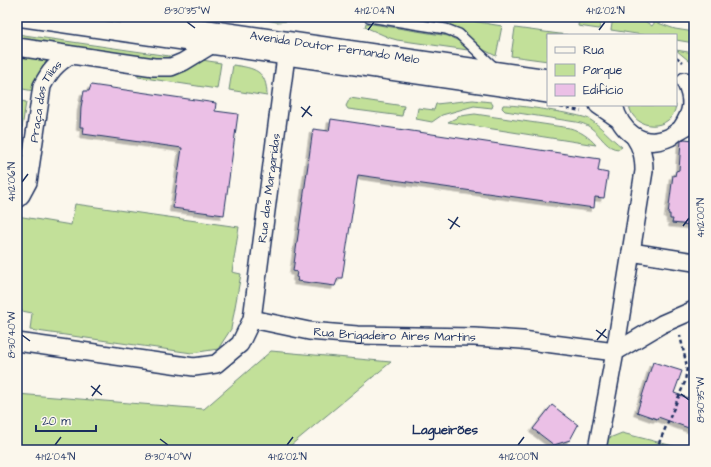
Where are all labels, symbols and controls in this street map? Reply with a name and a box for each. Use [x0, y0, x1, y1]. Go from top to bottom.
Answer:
text: 8°30'35"W [164, 4, 210, 18]
text: 41°12'04"N [354, 4, 394, 18]
text: 41°12'02"N [585, 4, 625, 18]
street label: Avenida Doutor Fernando Melo [249, 27, 421, 68]
legend [547, 34, 677, 106]
text: Rua [583, 42, 604, 59]
street label: Praça das Tílias [25, 56, 66, 144]
text: Parque [583, 62, 623, 79]
text: Edifício [583, 82, 623, 99]
street label: Rua das Margaridas [253, 132, 284, 244]
text: 41°12'06"N [5, 162, 19, 202]
text: 41°12'00"N [694, 198, 708, 238]
text: 8°30'40"W [5, 311, 19, 358]
street label: Rua Brigadeiro Aires Martins [313, 323, 476, 346]
text: 8°30'35"W [694, 377, 708, 423]
scale bar [36, 407, 96, 433]
text: 20 m [42, 413, 71, 430]
district label: Lagueirões [412, 421, 478, 441]
text: 41°12'04"N [35, 450, 75, 464]
text: 8°30'40"W [145, 450, 192, 464]
text: 41°12'02"N [267, 450, 307, 464]
text: 41°12'00"N [498, 450, 538, 464]

